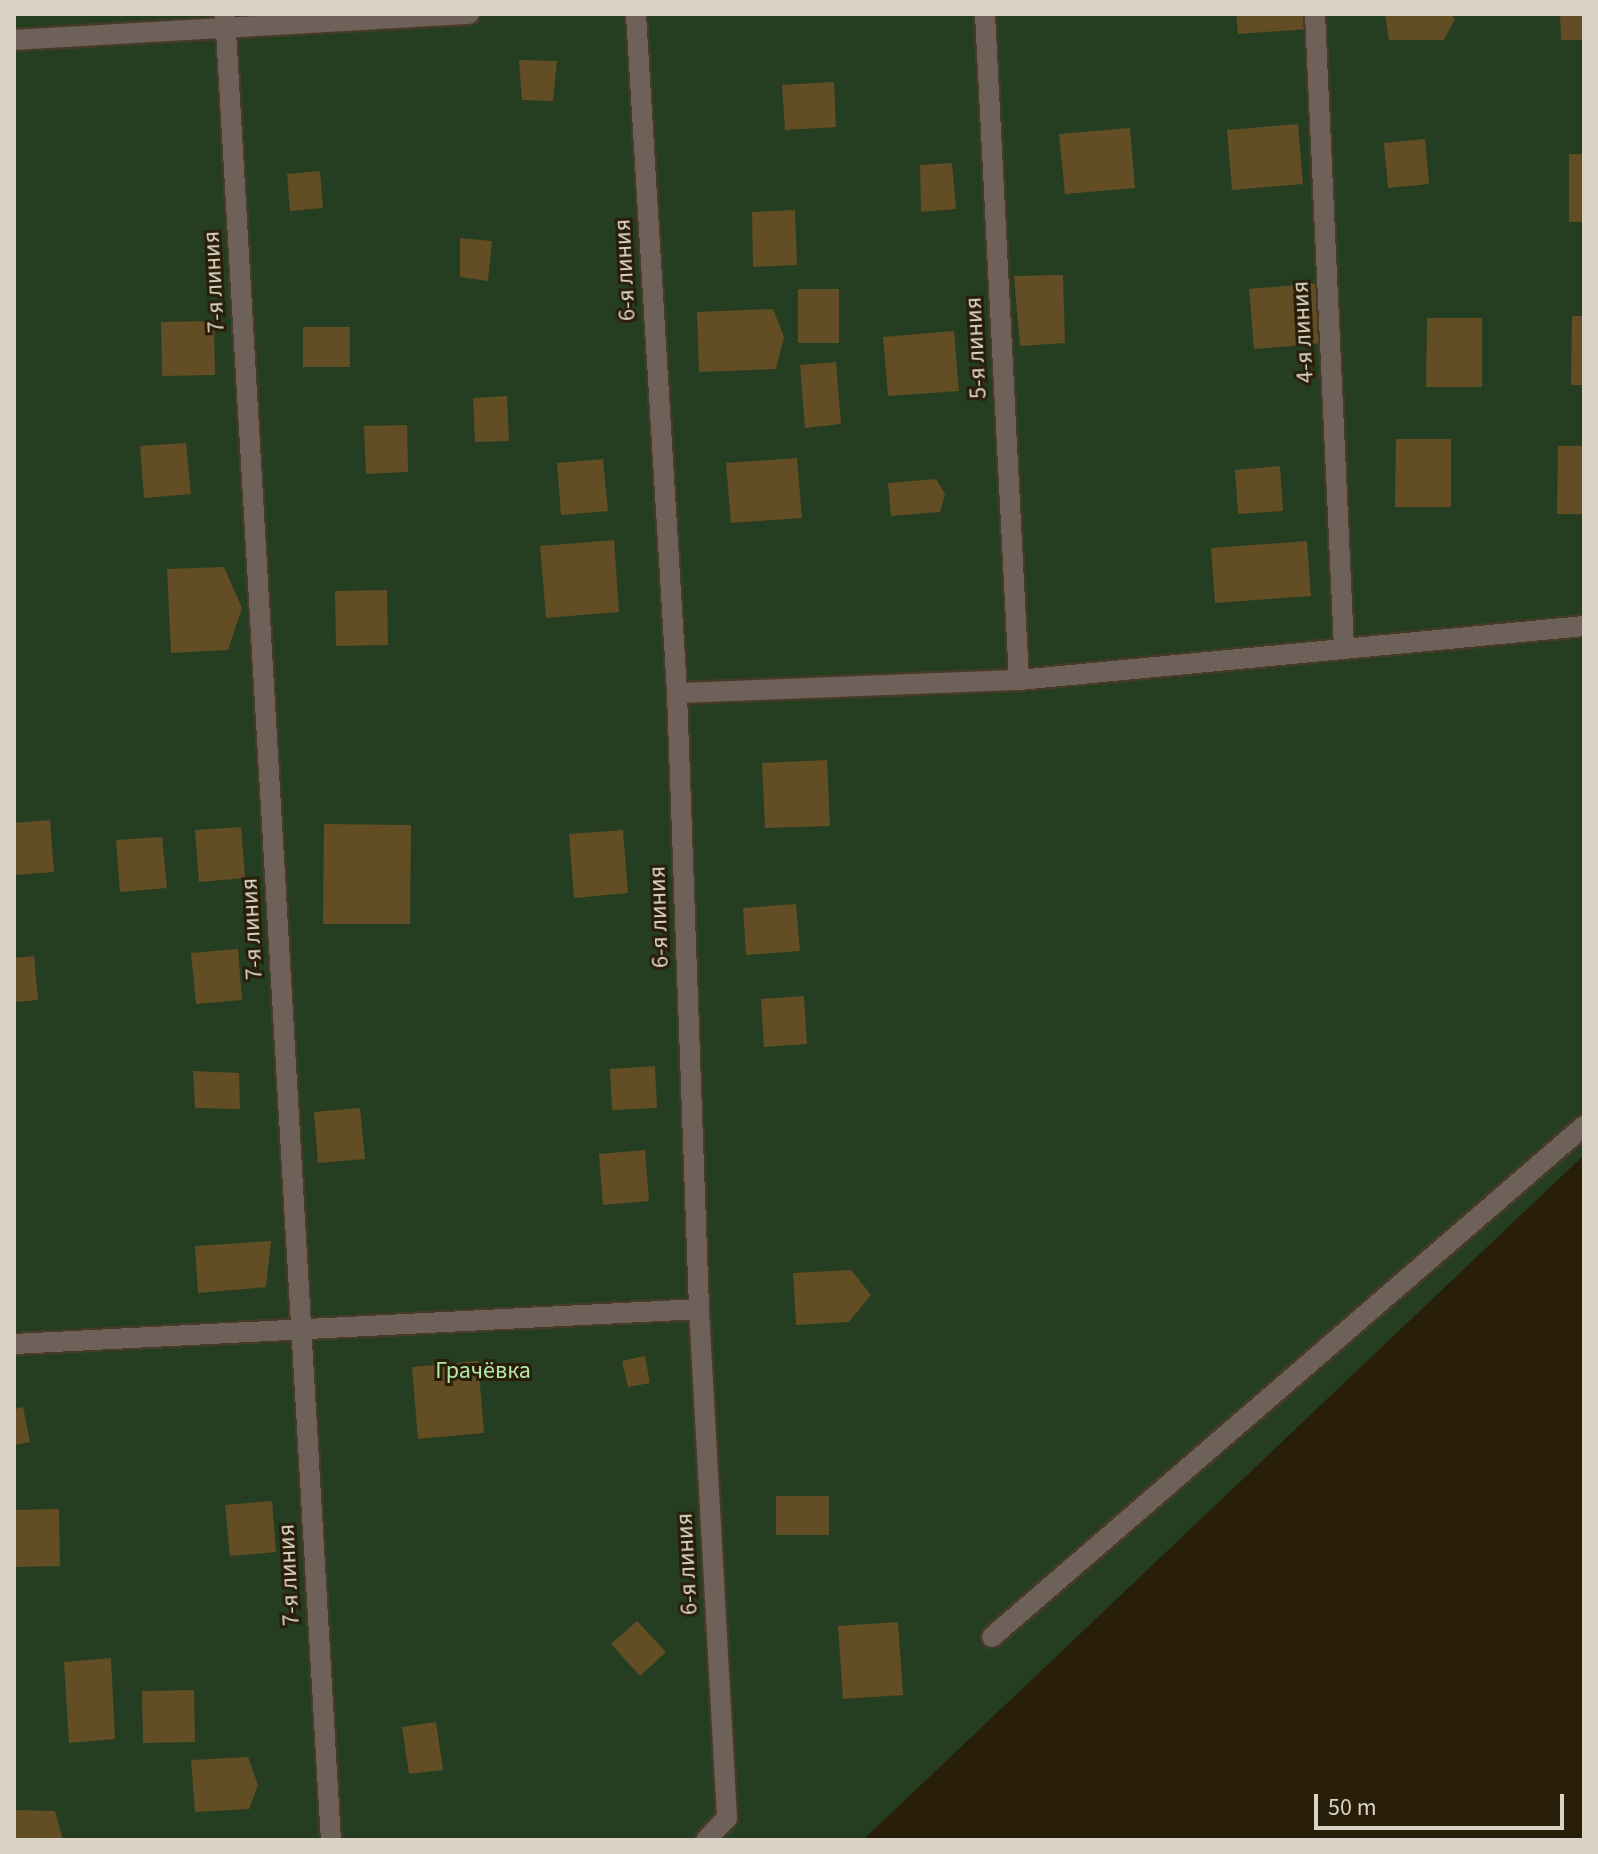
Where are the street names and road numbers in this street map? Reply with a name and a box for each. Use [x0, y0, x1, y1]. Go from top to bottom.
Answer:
street label: 6-я линия [608, 218, 642, 322]
street label: 7-я линия [197, 230, 231, 334]
street label: 4-я линия [1286, 280, 1320, 384]
street label: 5-я линия [959, 296, 993, 400]
street label: 6-я линия [643, 866, 675, 968]
street label: 7-я линия [235, 877, 269, 981]
street label: 6-я линия [670, 1512, 704, 1616]
street label: 7-я линия [272, 1523, 306, 1627]

